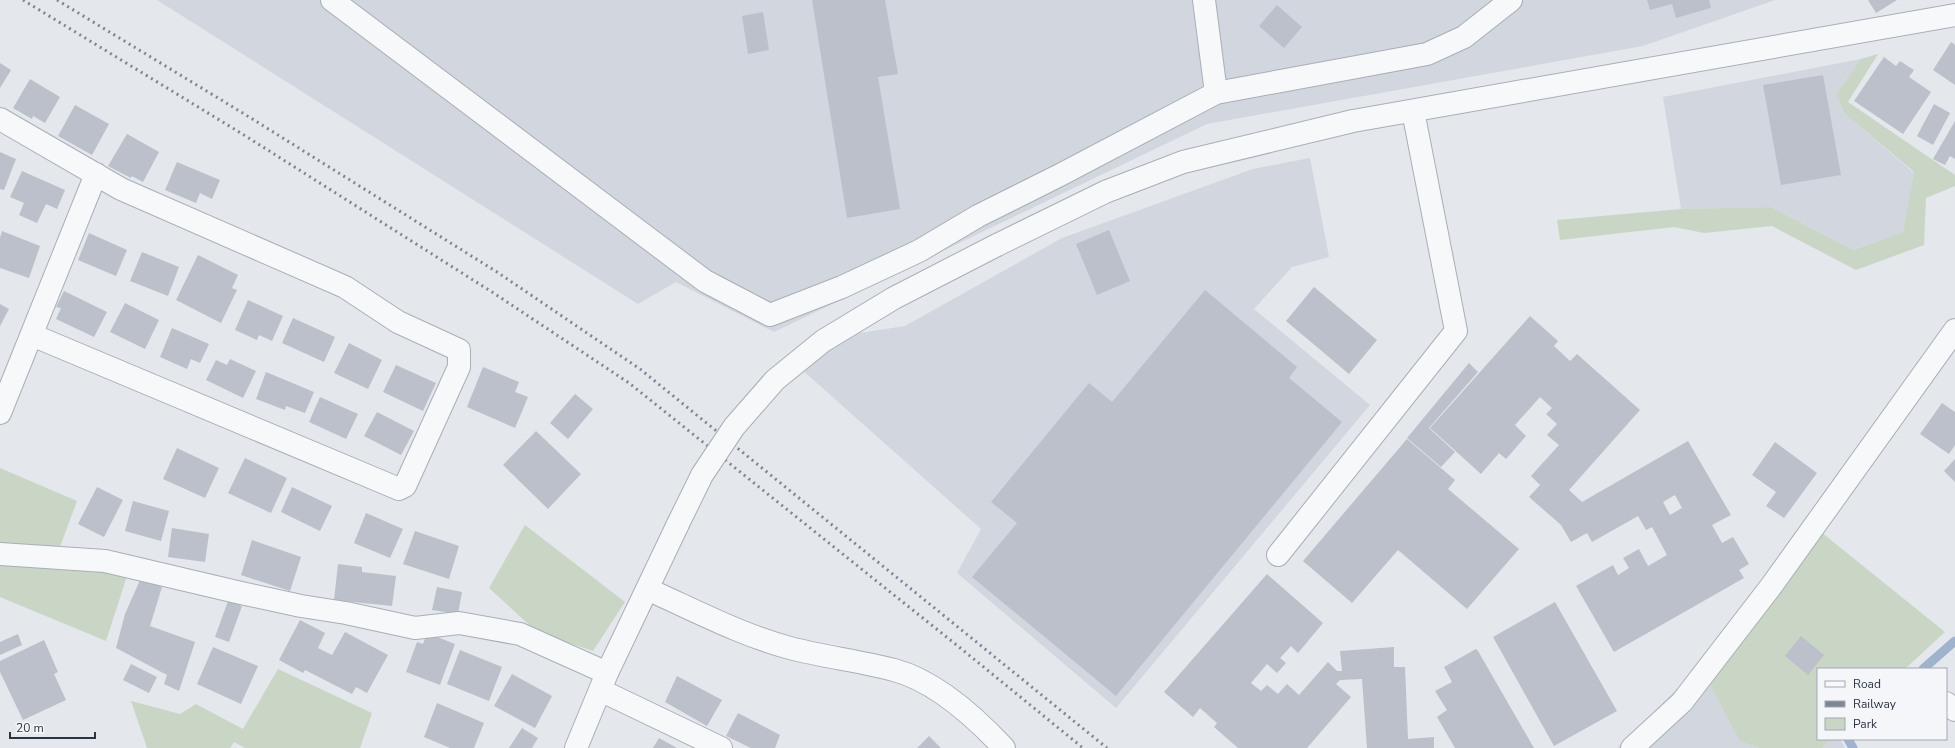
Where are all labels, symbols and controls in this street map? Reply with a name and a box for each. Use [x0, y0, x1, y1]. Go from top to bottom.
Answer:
legend [1817, 668, 1947, 740]
text: Road [1853, 676, 1881, 692]
text: Railway [1853, 696, 1897, 712]
scale bar [10, 714, 95, 740]
text: Park [1853, 716, 1878, 732]
text: 20 m [16, 720, 44, 736]

